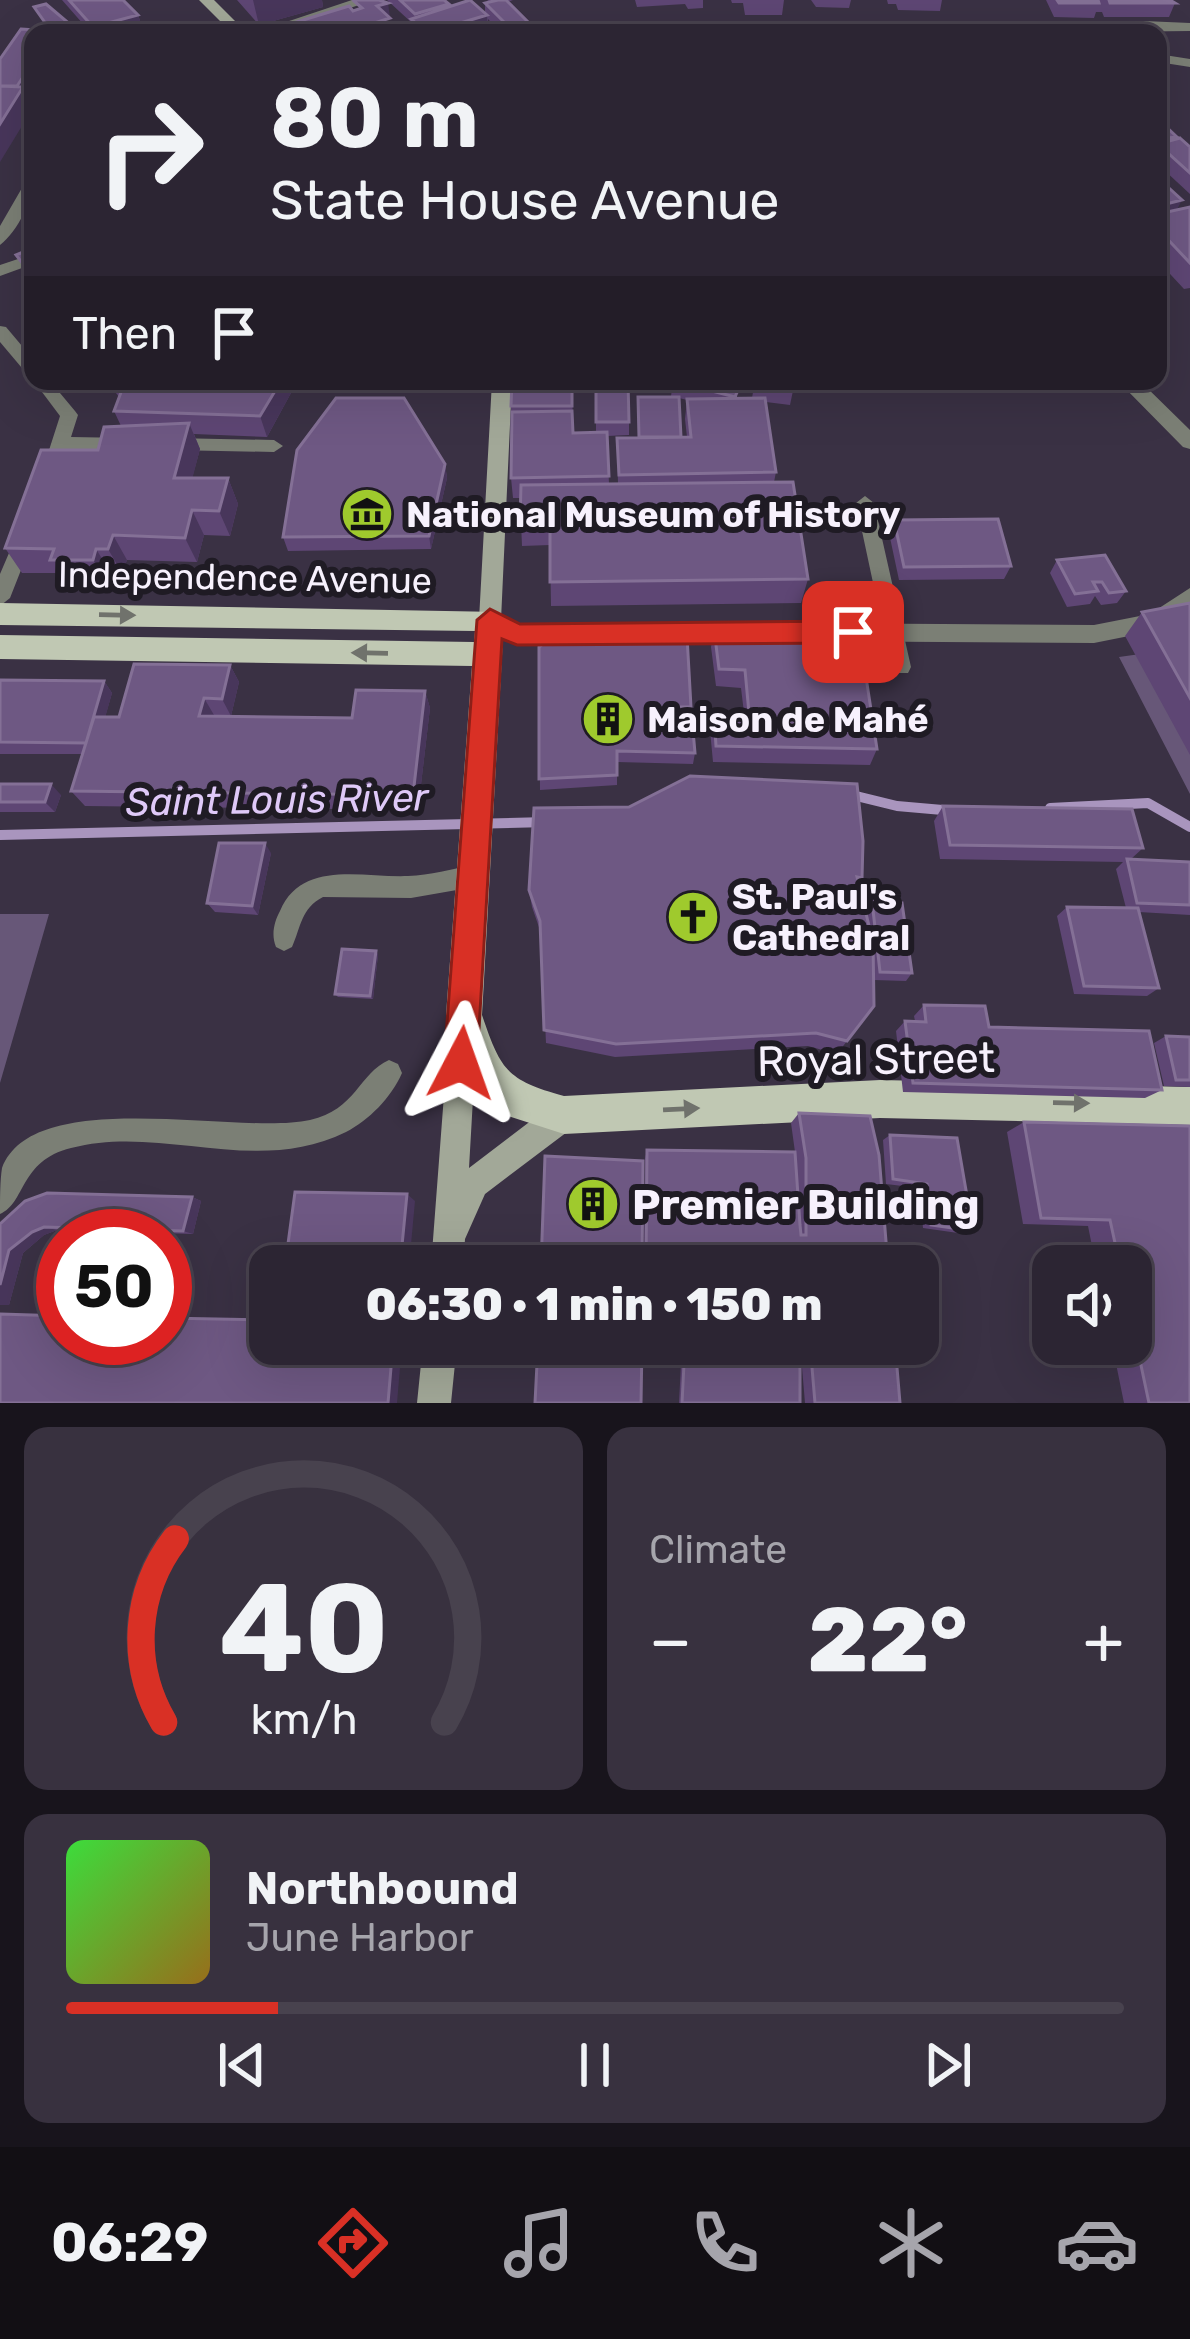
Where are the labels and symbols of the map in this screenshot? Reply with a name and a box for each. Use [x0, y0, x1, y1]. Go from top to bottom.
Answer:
museum icon: National Museum of History [339, 486, 395, 542]
place label: National Museum of History [406, 493, 901, 536]
street label: Independence Avenue [58, 553, 432, 602]
pin [802, 581, 904, 683]
one-way arrow [99, 605, 137, 625]
one-way arrow [350, 643, 388, 663]
building icon: Maison de Mahé [580, 691, 636, 747]
place label: Maison de Mahé [647, 698, 929, 741]
water label: Saint Louis River [125, 774, 431, 826]
place label: St. Paul's Cathedral [732, 875, 910, 959]
church icon: St. Paul's Cathedral [665, 889, 721, 945]
position arrow [398, 1000, 524, 1126]
street label: Royal Street [757, 1033, 995, 1087]
one-way arrow [1053, 1094, 1091, 1113]
one-way arrow [663, 1100, 700, 1119]
building icon: Premier Building [565, 1176, 621, 1232]
place label: Premier Building [632, 1180, 980, 1230]
speed limit sign: 50 [36, 1209, 192, 1365]

